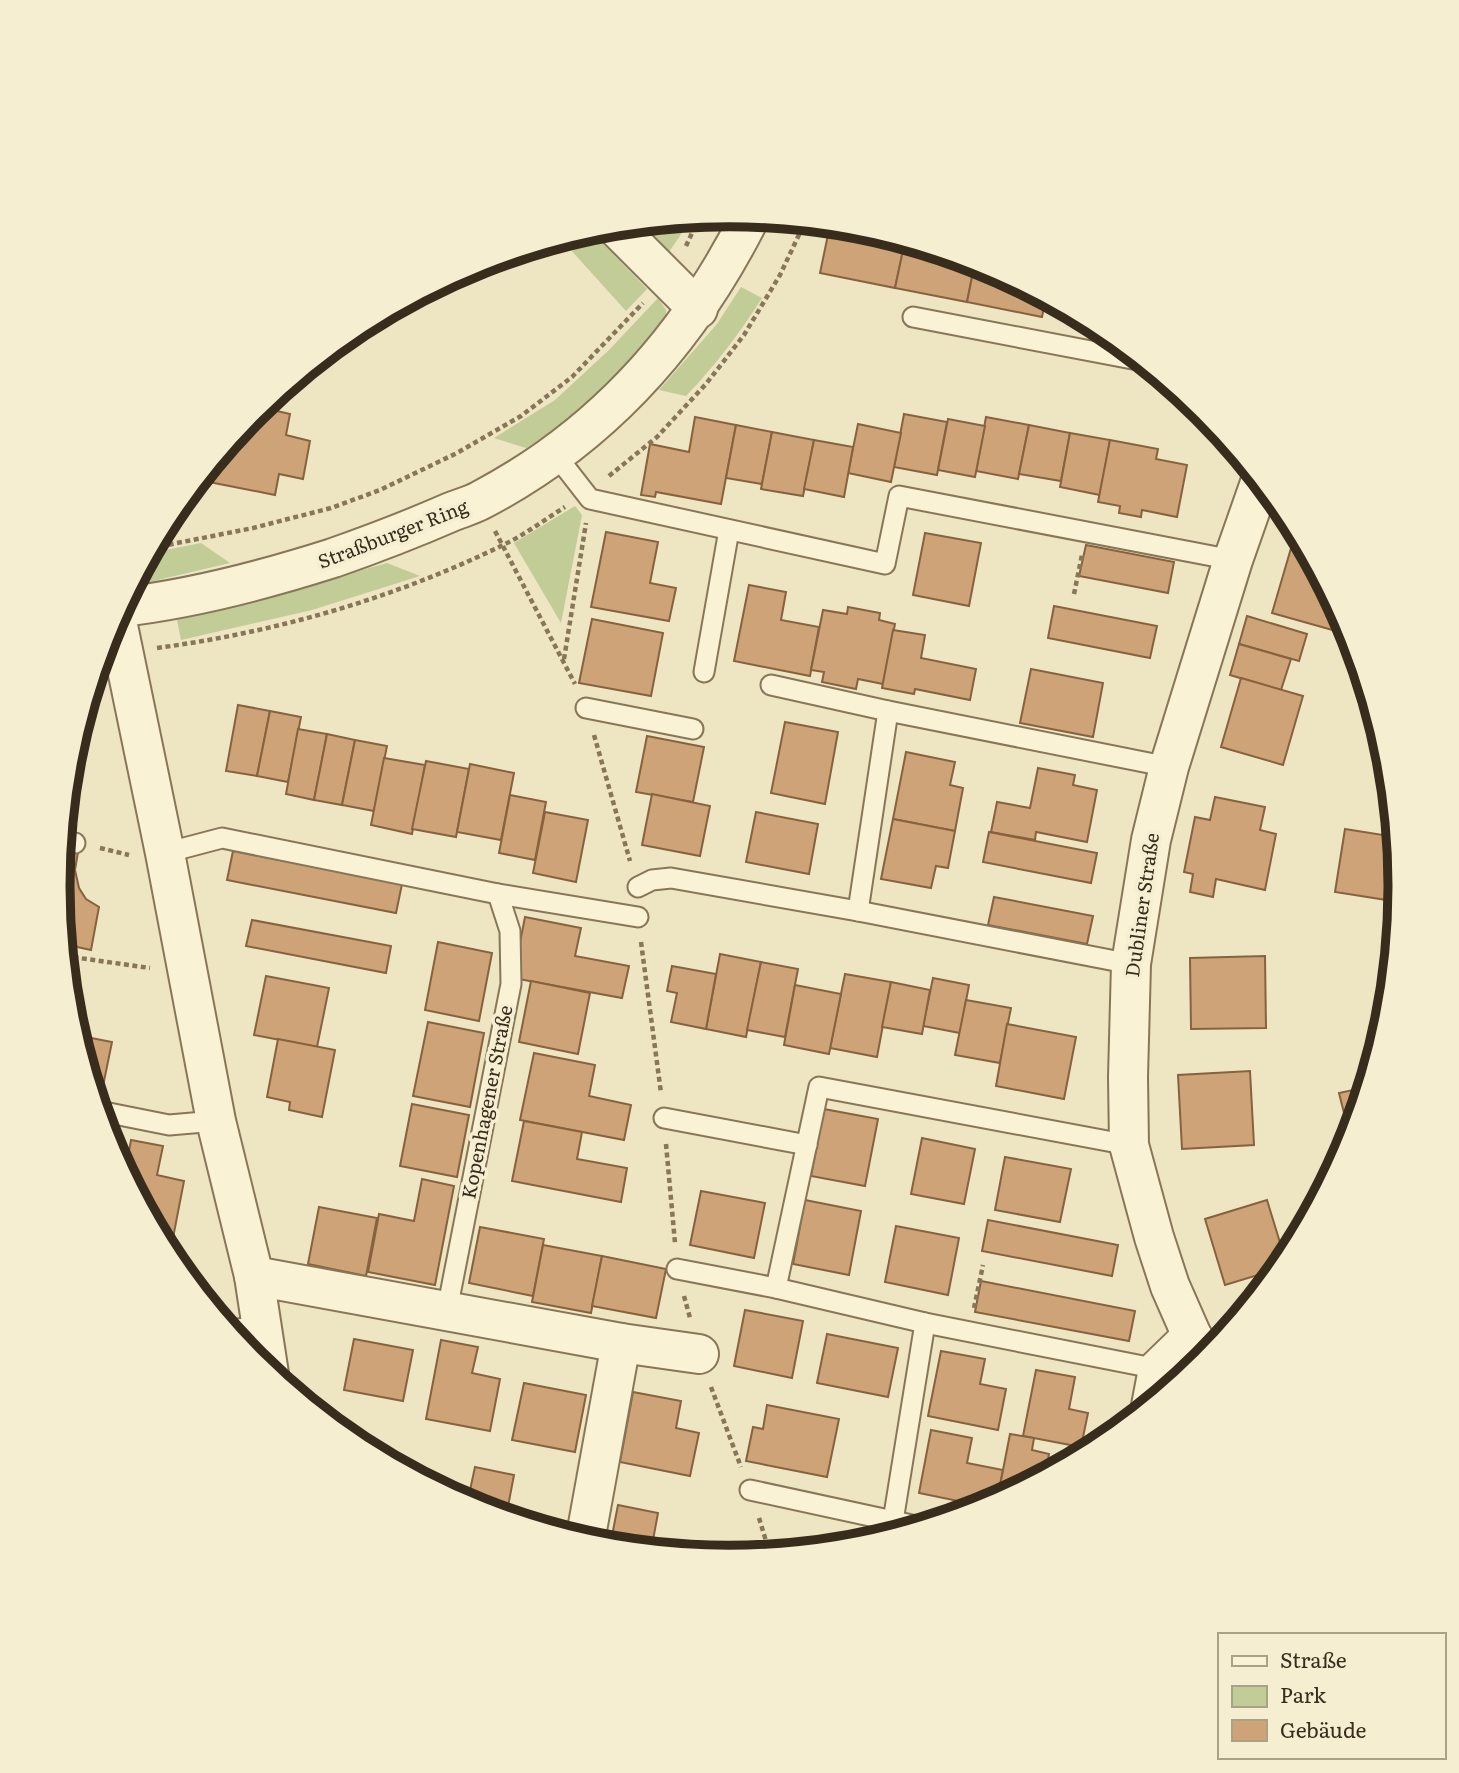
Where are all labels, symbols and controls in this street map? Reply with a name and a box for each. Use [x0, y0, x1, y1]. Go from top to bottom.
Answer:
street label: Straßburger Ring [313, 491, 472, 575]
street label: Dubliner Straße [1117, 831, 1165, 979]
street label: Kopenhagener Straße [453, 1002, 519, 1201]
legend [1218, 1633, 1445, 1759]
text: Straße [1280, 1643, 1347, 1674]
text: Park [1280, 1678, 1326, 1709]
text: Gebäude [1280, 1713, 1367, 1744]

